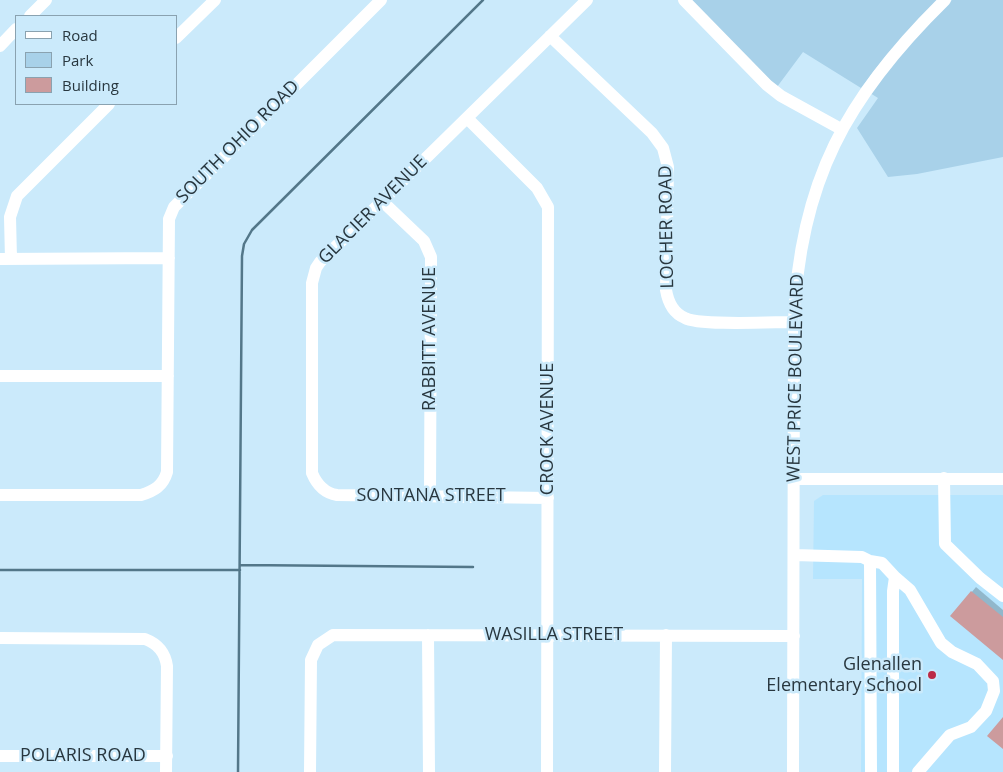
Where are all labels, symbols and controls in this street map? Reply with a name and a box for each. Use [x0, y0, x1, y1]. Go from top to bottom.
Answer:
legend [15, 15, 178, 105]
text: Road [62, 25, 98, 45]
text: Park [62, 50, 93, 70]
text: Building [62, 75, 119, 95]
street label: SOUTH OHIO ROAD [172, 76, 304, 208]
street label: GLACIER AVENUE [314, 151, 432, 269]
street label: LOCHER ROAD [655, 165, 679, 289]
street label: RABBITT AVENUE [419, 267, 441, 411]
street label: WEST PRICE BOULEVARD [783, 274, 809, 482]
street label: CROCK AVENUE [537, 363, 559, 495]
street label: SONTANA STREET [356, 485, 506, 507]
street label: WASILLA STREET [485, 624, 623, 646]
place label: Glenallen Elementary School [766, 654, 922, 696]
marker: Glenallen Elementary School [926, 669, 938, 681]
street label: POLARIS ROAD [20, 745, 146, 767]

